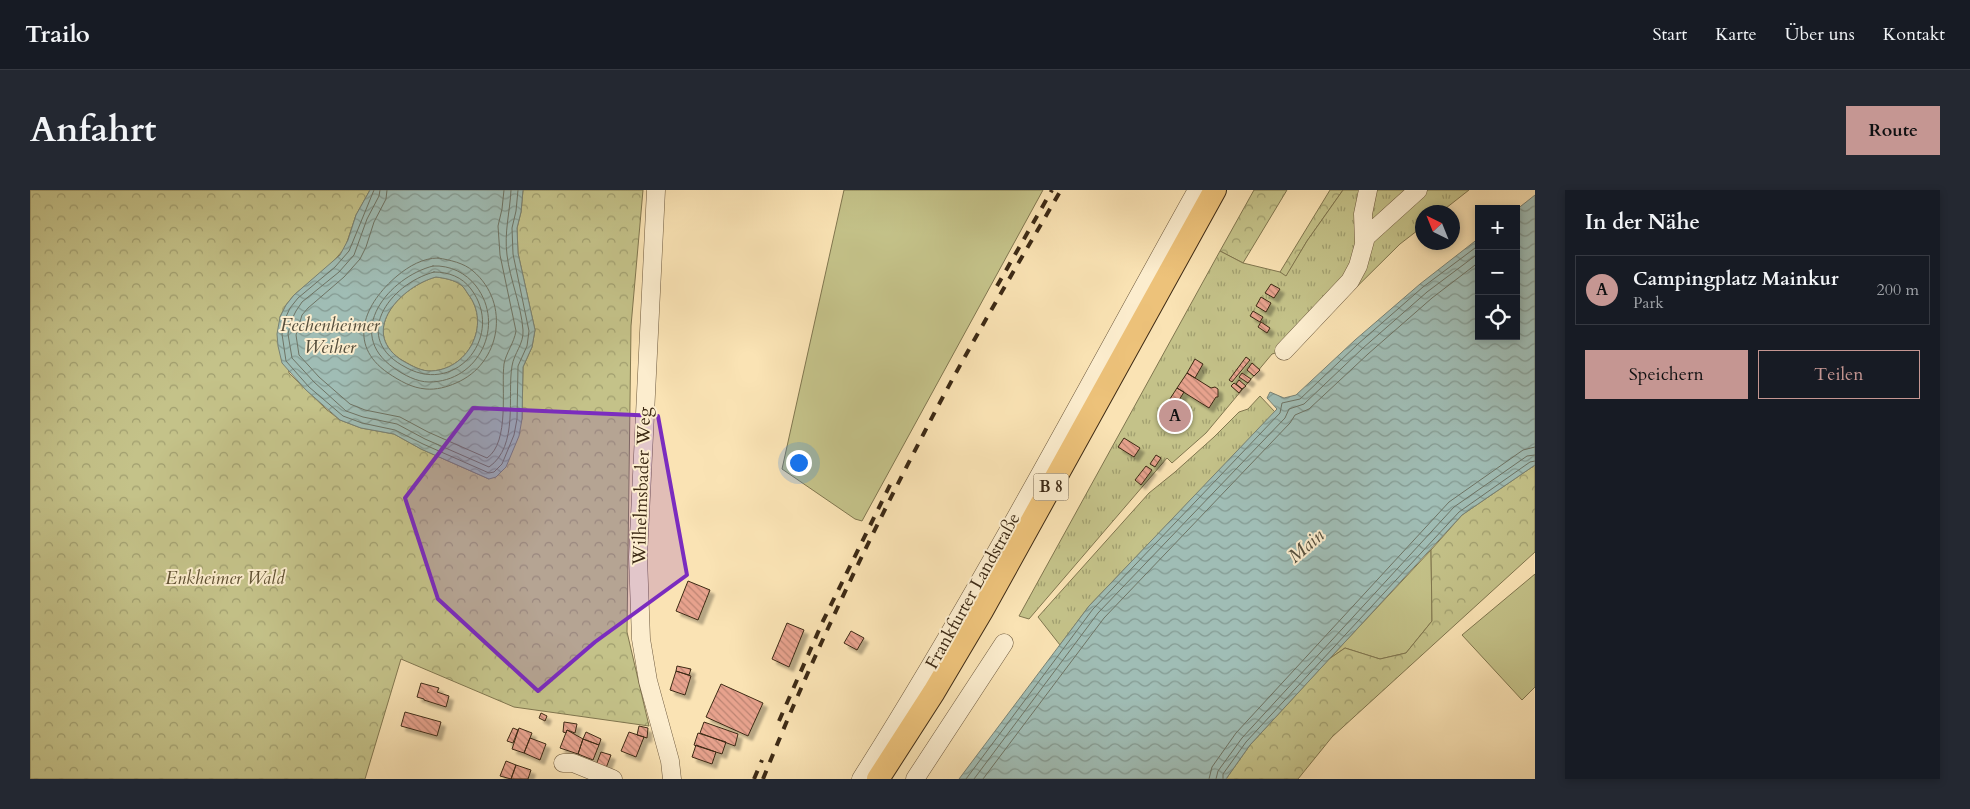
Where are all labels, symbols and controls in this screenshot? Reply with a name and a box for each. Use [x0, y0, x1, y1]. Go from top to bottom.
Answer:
text: Trailo [25, 18, 90, 51]
text: Start [1652, 22, 1687, 47]
text: Karte [1715, 22, 1757, 47]
text: Über uns [1785, 22, 1855, 47]
text: Kontakt [1883, 22, 1945, 47]
text: Anfahrt [30, 106, 156, 154]
button: Route [1846, 106, 1940, 155]
north arrow [1415, 205, 1460, 250]
map controls [1475, 205, 1520, 340]
button: + [1475, 205, 1520, 250]
text: In der Nähe [1585, 208, 1700, 237]
button: − [1475, 250, 1520, 295]
text: Campingplatz Mainkur [1633, 266, 1839, 292]
text: A [1596, 279, 1608, 301]
text: 200 m [1877, 279, 1919, 301]
text: Park [1633, 292, 1664, 314]
button: locate [1475, 295, 1520, 340]
water label: Fechenheimer Weiher [280, 312, 381, 360]
button: Speichern [1585, 350, 1748, 399]
button: Teilen [1758, 350, 1920, 399]
pin: A [1159, 397, 1191, 435]
street label: Wilhelmsbader Weg [627, 406, 657, 566]
your location [786, 450, 812, 476]
road number: B 8 [1034, 474, 1068, 500]
street label: Frankfurter Landstraße [920, 508, 1026, 674]
water label: Main [1282, 522, 1330, 569]
park label: Enkheimer Wald [165, 566, 286, 591]

